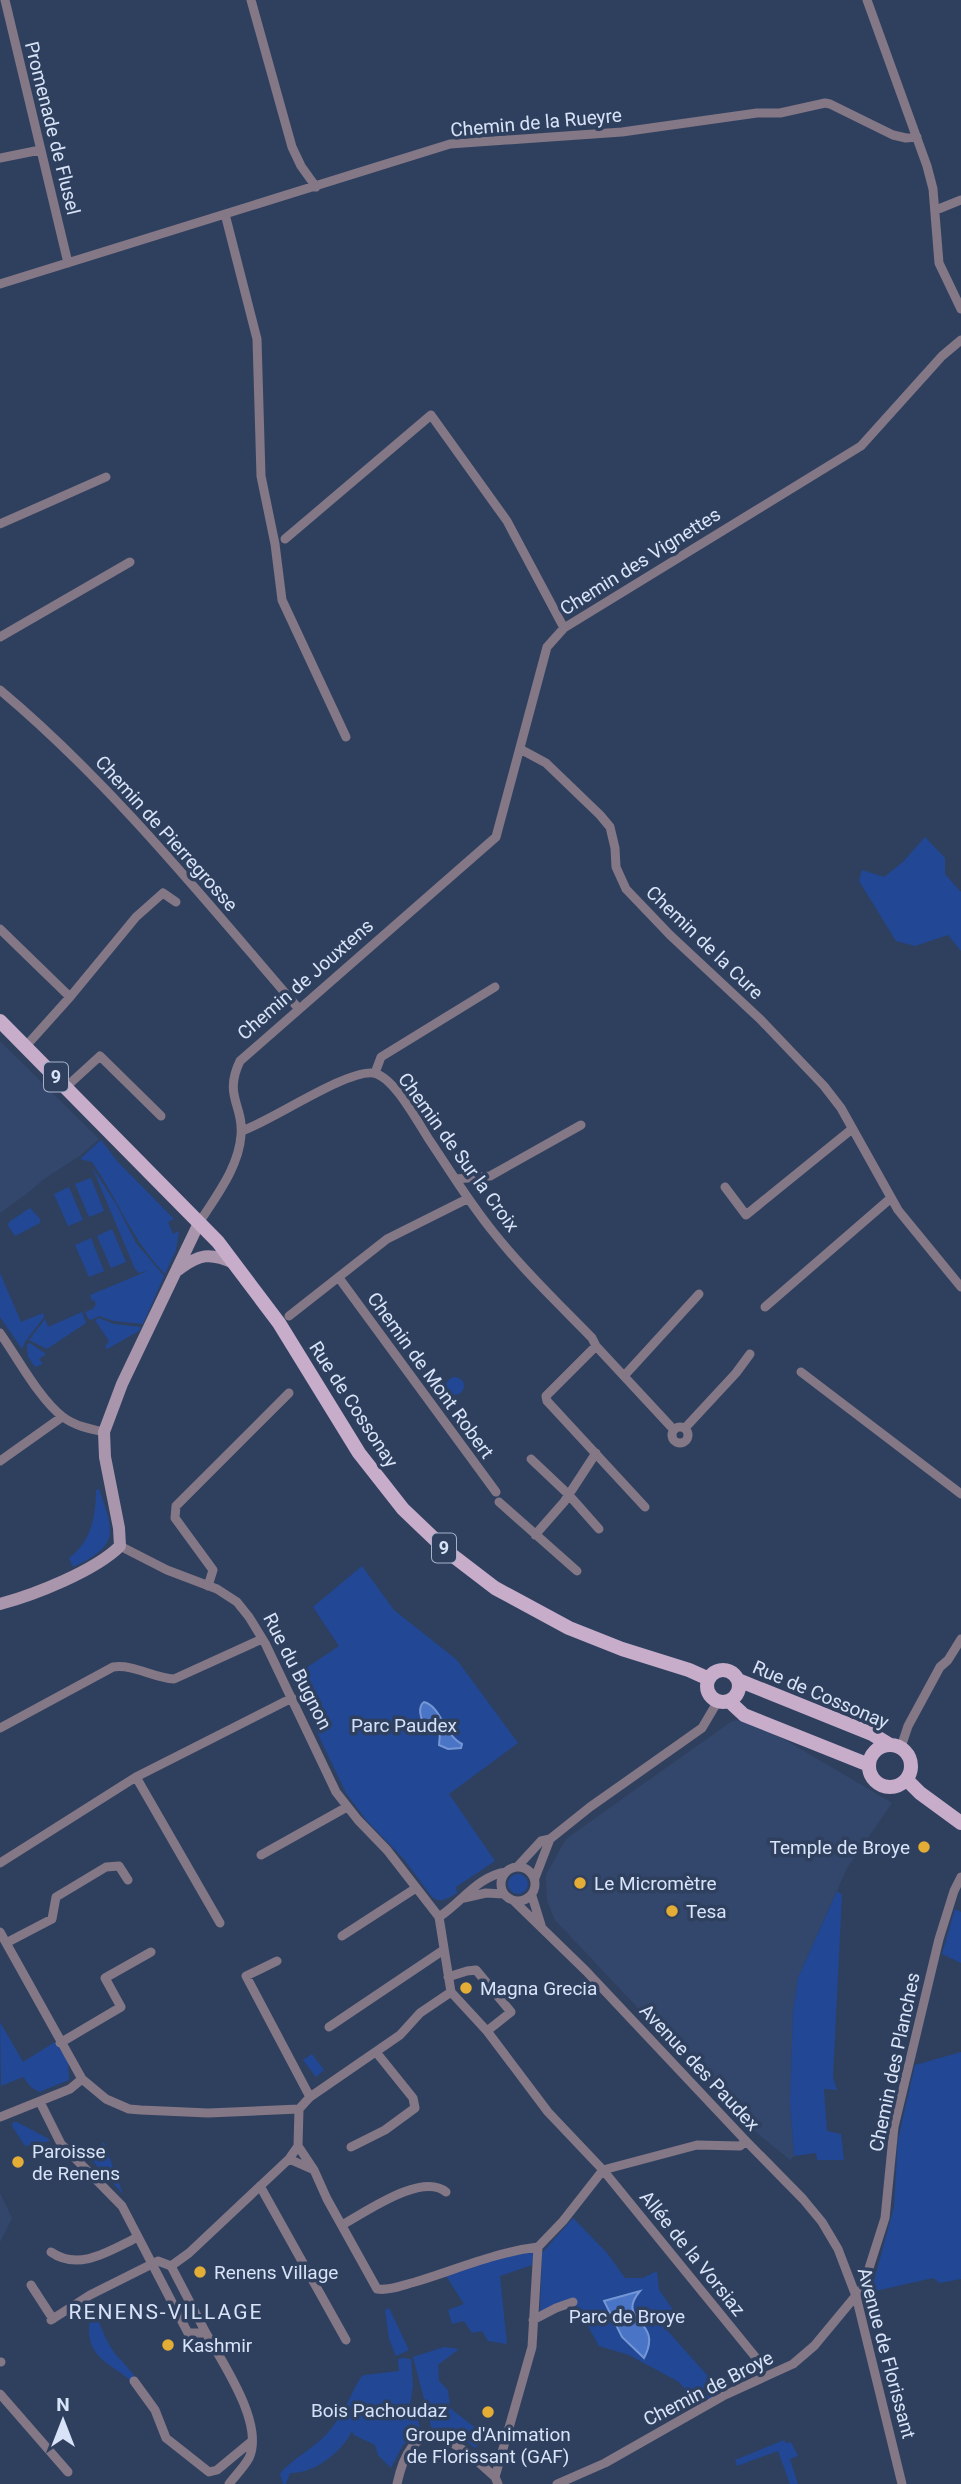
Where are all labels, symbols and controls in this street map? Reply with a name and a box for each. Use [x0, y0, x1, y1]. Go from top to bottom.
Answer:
street label: Promenade de Flusel [20, 39, 85, 217]
street label: Chemin de la Rueyre [449, 104, 623, 141]
street label: Chemin des Vignettes [556, 503, 725, 620]
street label: Chemin de Pierregrosse [91, 751, 243, 916]
street label: Chemin de la Cure [641, 881, 768, 1004]
street label: Chemin de Jouxtens [233, 914, 378, 1045]
road number: 9 [44, 1062, 68, 1092]
street label: Chemin de Sur la Croix [393, 1068, 524, 1237]
street label: Chemin de Mont Robert [362, 1288, 499, 1463]
street label: Rue de Cossonay [304, 1337, 403, 1472]
road number: 9 [432, 1534, 456, 1562]
street label: Rue du Bugnon [258, 1609, 337, 1733]
street label: Rue de Cossonay [749, 1655, 892, 1734]
park label: Parc Paudex [351, 1714, 458, 1737]
place label: Temple de Broye [770, 1836, 910, 1859]
marker: Temple de Broye [916, 1839, 932, 1855]
place label: Le Micromètre [594, 1872, 717, 1895]
marker: Le Micromètre [572, 1875, 588, 1891]
place label: Tesa [686, 1900, 727, 1923]
marker: Tesa [664, 1903, 680, 1919]
street label: Chemin des Planches [864, 1970, 925, 2154]
place label: Magna Grecia [480, 1977, 597, 2000]
marker: Magna Grecia [458, 1980, 474, 1996]
street label: Avenue des Paudex [635, 1999, 765, 2136]
place label: Paroisse de Renens [32, 2140, 120, 2185]
marker: Paroisse de Renens [10, 2154, 26, 2170]
street label: Allée de la Vorsiaz [635, 2186, 750, 2321]
place label: Renens Village [214, 2261, 338, 2284]
marker: Renens Village [192, 2264, 208, 2280]
street label: Avenue de Florissant [853, 2265, 920, 2441]
district label: RENENS-VILLAGE [69, 2300, 263, 2324]
park label: Parc de Broye [569, 2305, 685, 2328]
place label: Kashmir [182, 2334, 253, 2357]
marker: Kashmir [160, 2337, 176, 2353]
street label: Chemin de Broye [639, 2346, 777, 2431]
north arrow [28, 2386, 98, 2456]
text: N [56, 2393, 70, 2416]
park label: Bois Pachoudaz [311, 2399, 447, 2422]
marker: Groupe d'Animation de Florissant (GAF) [480, 2404, 496, 2420]
place label: Groupe d'Animation de Florissant (GAF) [405, 2423, 571, 2468]

